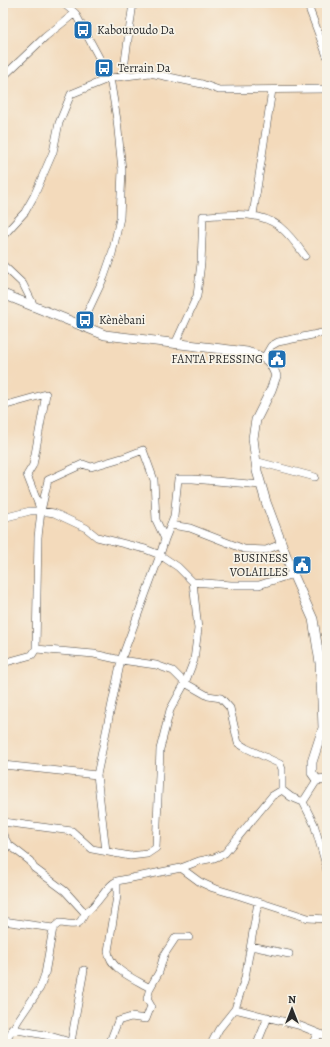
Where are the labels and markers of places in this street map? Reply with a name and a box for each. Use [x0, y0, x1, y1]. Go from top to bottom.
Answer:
bus stop icon: Kabouroudo Da [72, 19, 94, 41]
place label: Kabouroudo Da [97, 22, 175, 38]
bus stop icon: Terrain Da [93, 57, 115, 79]
place label: Terrain Da [118, 60, 171, 76]
bus stop icon: Kènèbani [74, 309, 96, 331]
place label: Kènèbani [99, 312, 145, 328]
public building icon: FANTA PRESSING [266, 348, 288, 370]
place label: FANTA PRESSING [171, 351, 263, 367]
place label: BUSINESS VOLAILLES [229, 550, 288, 580]
public building icon: BUSINESS VOLAILLES [291, 554, 313, 576]

